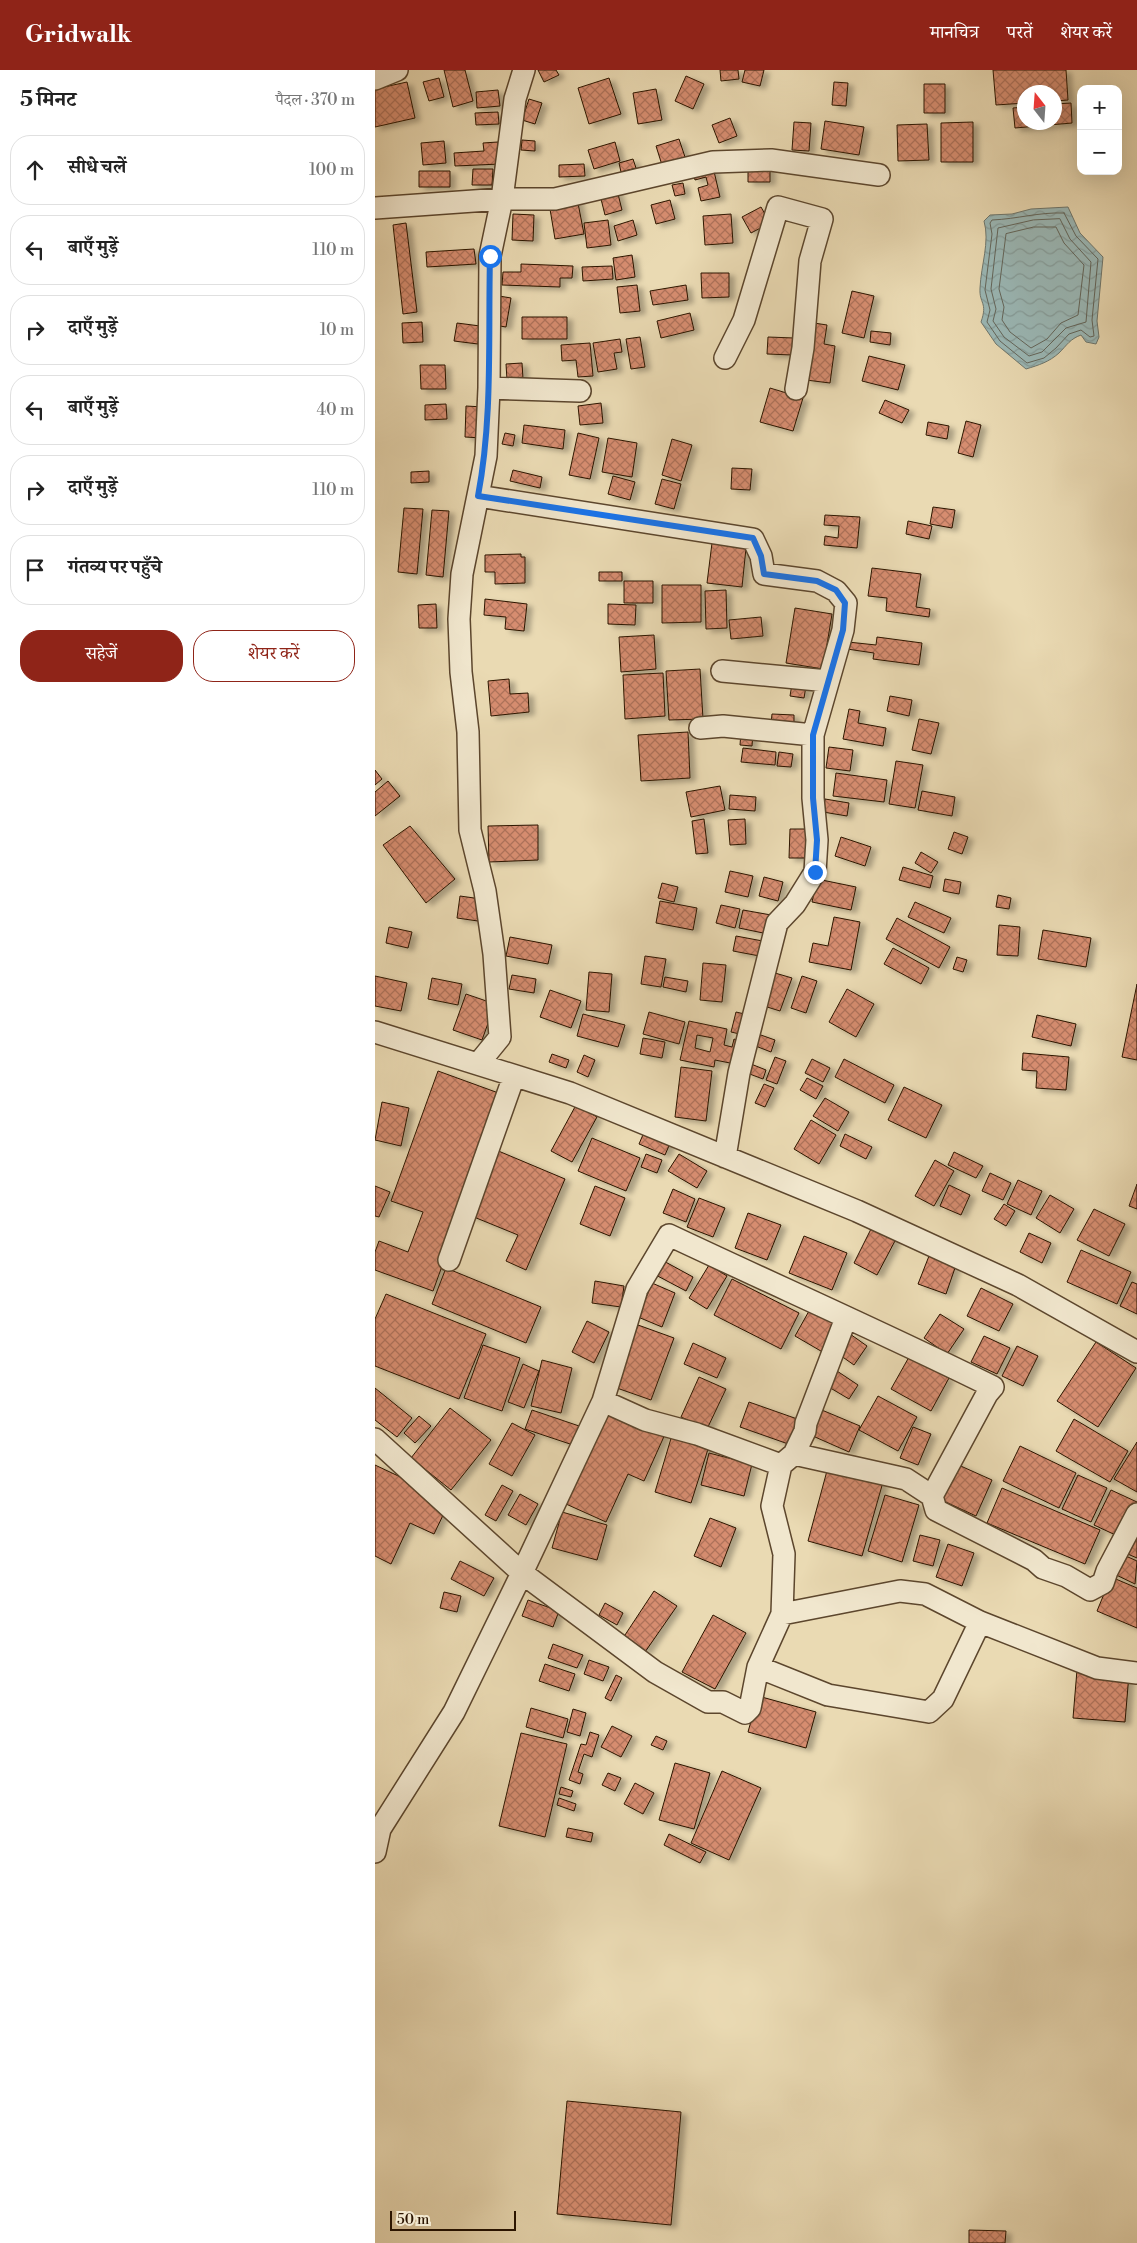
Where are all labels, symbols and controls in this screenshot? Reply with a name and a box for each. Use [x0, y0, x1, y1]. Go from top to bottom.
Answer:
text: Gridwalk [25, 20, 132, 50]
text: मानचित्र [930, 21, 979, 44]
text: परतें [1007, 21, 1033, 44]
text: शेयर करें [1061, 21, 1112, 44]
north arrow [1017, 85, 1062, 130]
map controls [1077, 85, 1122, 175]
button: + [1077, 85, 1122, 130]
text: 5 मिनट [20, 87, 76, 113]
text: पैदल · 370 m [275, 90, 355, 110]
button: − [1077, 130, 1122, 175]
text: सीधे चलें [68, 155, 126, 179]
icon: ahead [21, 156, 49, 184]
text: 100 m [309, 160, 354, 180]
text: बाएँ मुड़ें [68, 235, 118, 259]
icon: left [21, 236, 49, 264]
text: 110 m [312, 240, 354, 260]
route start [479, 245, 502, 268]
text: दाएँ मुड़ें [68, 315, 118, 339]
icon: right [21, 316, 49, 344]
text: 10 m [320, 320, 354, 340]
text: बाएँ मुड़ें [68, 395, 118, 419]
icon: left [21, 396, 49, 424]
text: 40 m [317, 400, 354, 420]
text: दाएँ मुड़ें [68, 475, 118, 499]
icon: right [21, 476, 49, 504]
text: 110 m [312, 480, 354, 500]
text: गंतव्य पर पहुँचे [68, 555, 162, 579]
icon: arrive [21, 556, 49, 584]
button: सहेजें [20, 630, 183, 682]
button: शेयर करें [193, 630, 355, 682]
route end [804, 861, 827, 884]
scale bar [390, 2208, 516, 2231]
text: 50 m [397, 2211, 429, 2229]

